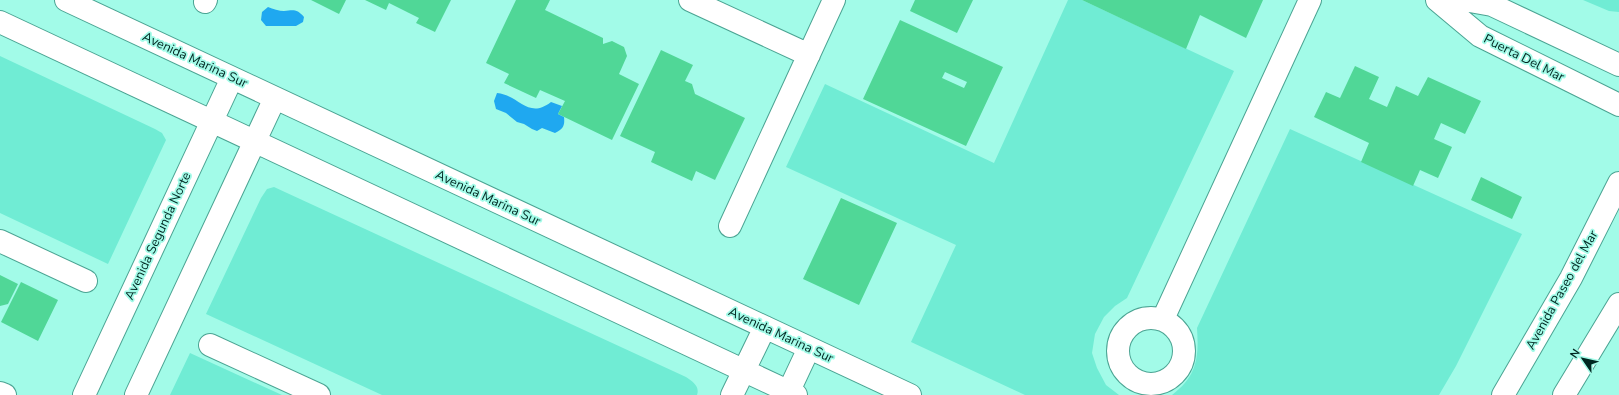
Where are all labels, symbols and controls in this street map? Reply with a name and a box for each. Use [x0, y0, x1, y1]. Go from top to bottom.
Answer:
street label: Avenida Marina Sur [139, 28, 251, 92]
street label: Puerta Del Mar [1480, 30, 1568, 86]
street label: Avenida Marina Sur [432, 166, 544, 230]
street label: Avenida Segunda Norte [120, 169, 196, 303]
street label: Avenida Paseo del Mar [1522, 227, 1602, 353]
street label: Avenida Marina Sur [725, 303, 837, 367]
north arrow [1563, 339, 1603, 379]
text: N [1567, 346, 1584, 361]

